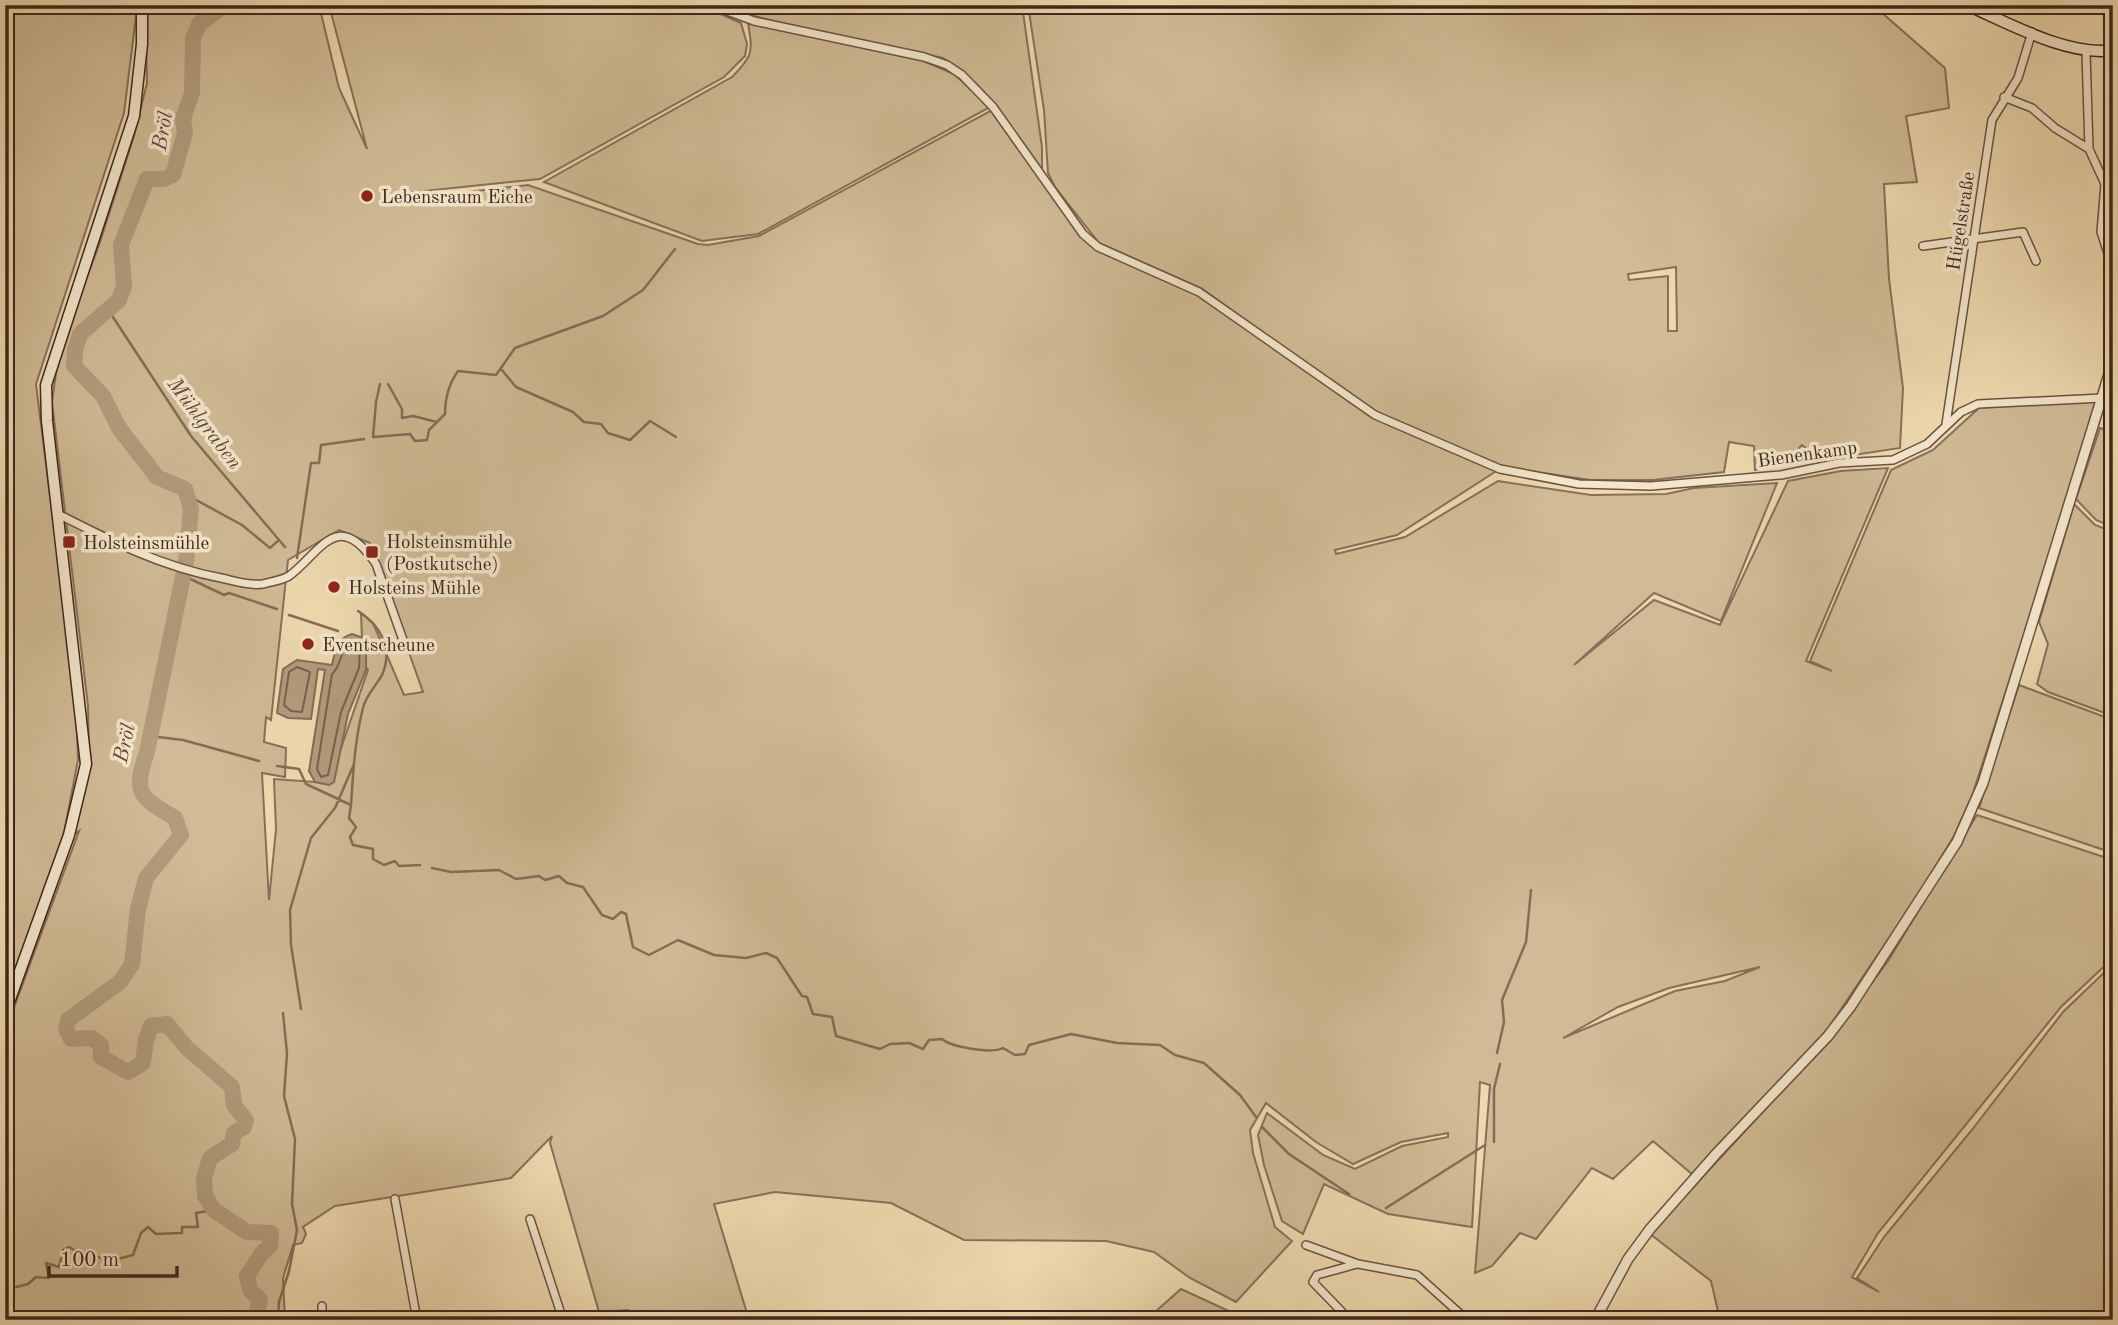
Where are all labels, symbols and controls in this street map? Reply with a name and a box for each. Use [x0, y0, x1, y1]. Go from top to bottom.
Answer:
water label: Bröl [150, 110, 177, 153]
street label: Hügelstraße [1945, 170, 1980, 272]
marker: Lebensraum Eiche [359, 188, 375, 204]
place label: Lebensraum Eiche [381, 189, 533, 208]
water label: Mühlgraben [162, 373, 245, 474]
street label: Bienenkamp [1756, 439, 1858, 472]
marker: Holsteinsmühle [61, 534, 77, 550]
place label: Holsteinsmühle (Postkutsche) [386, 534, 512, 575]
place label: Holsteinsmühle [83, 535, 209, 554]
marker: Holsteinsmühle (Postkutsche) [364, 544, 380, 560]
marker: Holsteins Mühle [326, 579, 342, 595]
place label: Holsteins Mühle [348, 580, 480, 599]
marker: Eventscheune [300, 636, 316, 652]
place label: Eventscheune [322, 637, 435, 656]
water label: Bröl [111, 722, 140, 766]
scale bar [49, 1234, 177, 1278]
text: 100 m [60, 1250, 119, 1271]

